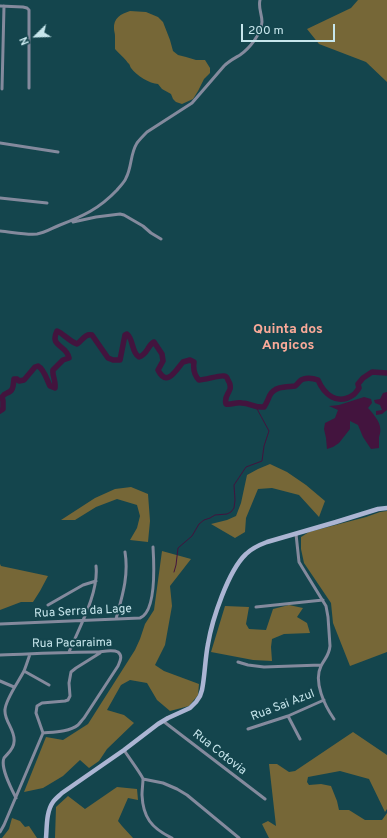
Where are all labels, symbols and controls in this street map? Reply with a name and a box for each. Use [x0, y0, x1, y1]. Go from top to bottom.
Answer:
north arrow [16, 16, 56, 56]
scale bar [243, 16, 337, 42]
text: 200 m [248, 23, 284, 39]
text: N [17, 34, 33, 47]
district label: Quinta dos Angicos [253, 322, 323, 354]
street label: Rua Serra da Lage [34, 602, 132, 622]
street label: Rua Pacaraima [32, 636, 112, 652]
street label: Rua Sai Azul [249, 687, 317, 725]
street label: Rua Cotovia [189, 727, 249, 779]

